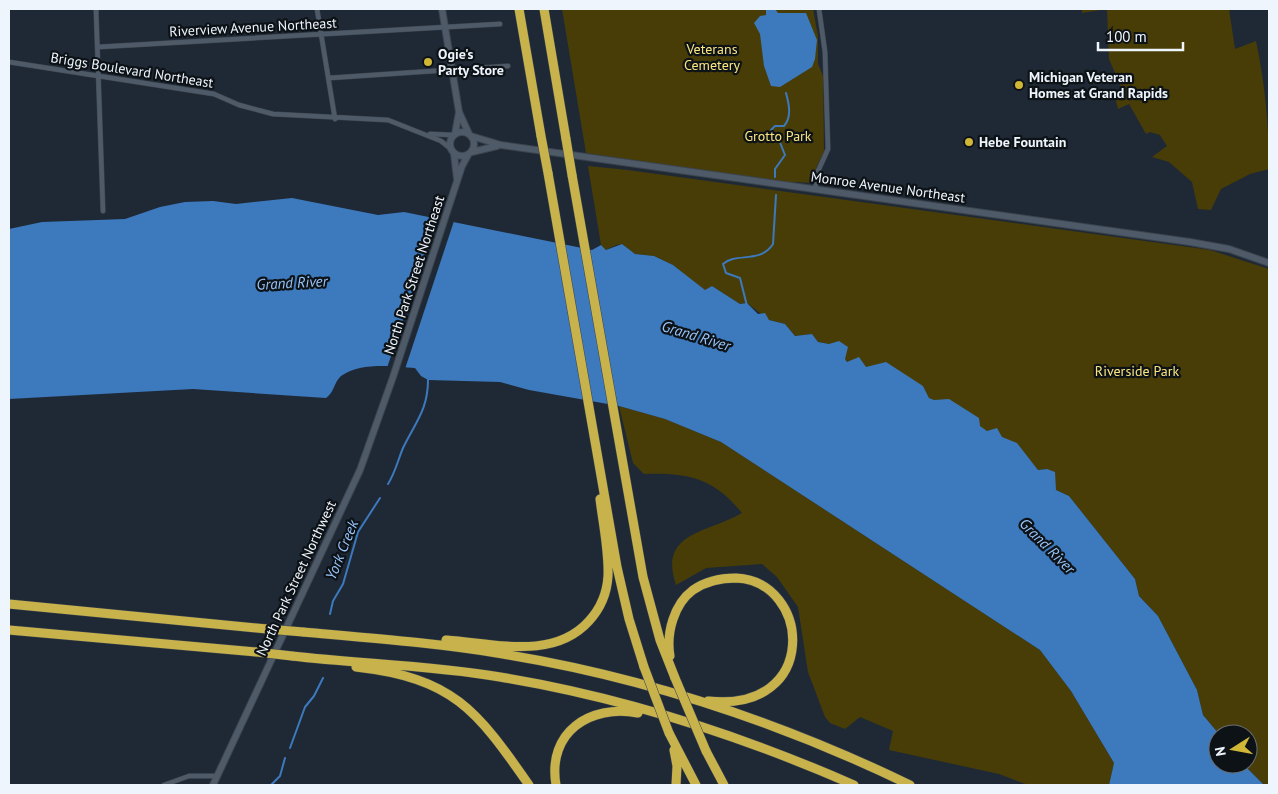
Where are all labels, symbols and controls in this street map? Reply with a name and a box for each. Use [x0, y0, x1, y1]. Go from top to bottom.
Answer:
street label: Riverview Avenue Northeast [169, 14, 338, 40]
scale bar [1098, 20, 1183, 52]
text: 100 m [1106, 27, 1147, 46]
park label: Veterans Cemetery [684, 40, 741, 74]
place label: Ogie's Party Store [438, 45, 504, 79]
street label: Briggs Boulevard Northeast [49, 48, 215, 92]
marker: Ogie's Party Store [422, 56, 434, 68]
place label: Michigan Veteran Homes at Grand Rapids [1029, 68, 1168, 102]
marker: Michigan Veteran Homes at Grand Rapids [1013, 79, 1025, 91]
park label: Grotto Park [744, 127, 812, 145]
place label: Hebe Fountain [979, 133, 1066, 151]
marker: Hebe Fountain [963, 136, 975, 148]
street label: Monroe Avenue Northeast [810, 167, 967, 207]
street label: North Park Street Northeast [380, 193, 448, 357]
water label: Grand River [256, 271, 329, 294]
water label: Grand River [659, 316, 734, 355]
park label: Riverside Park [1095, 362, 1179, 380]
street label: North Park Street Northwest [252, 497, 340, 658]
water label: Grand River [1016, 514, 1080, 578]
water label: York Creek [321, 516, 363, 582]
north arrow [1208, 724, 1258, 774]
text: N [1211, 745, 1230, 758]

